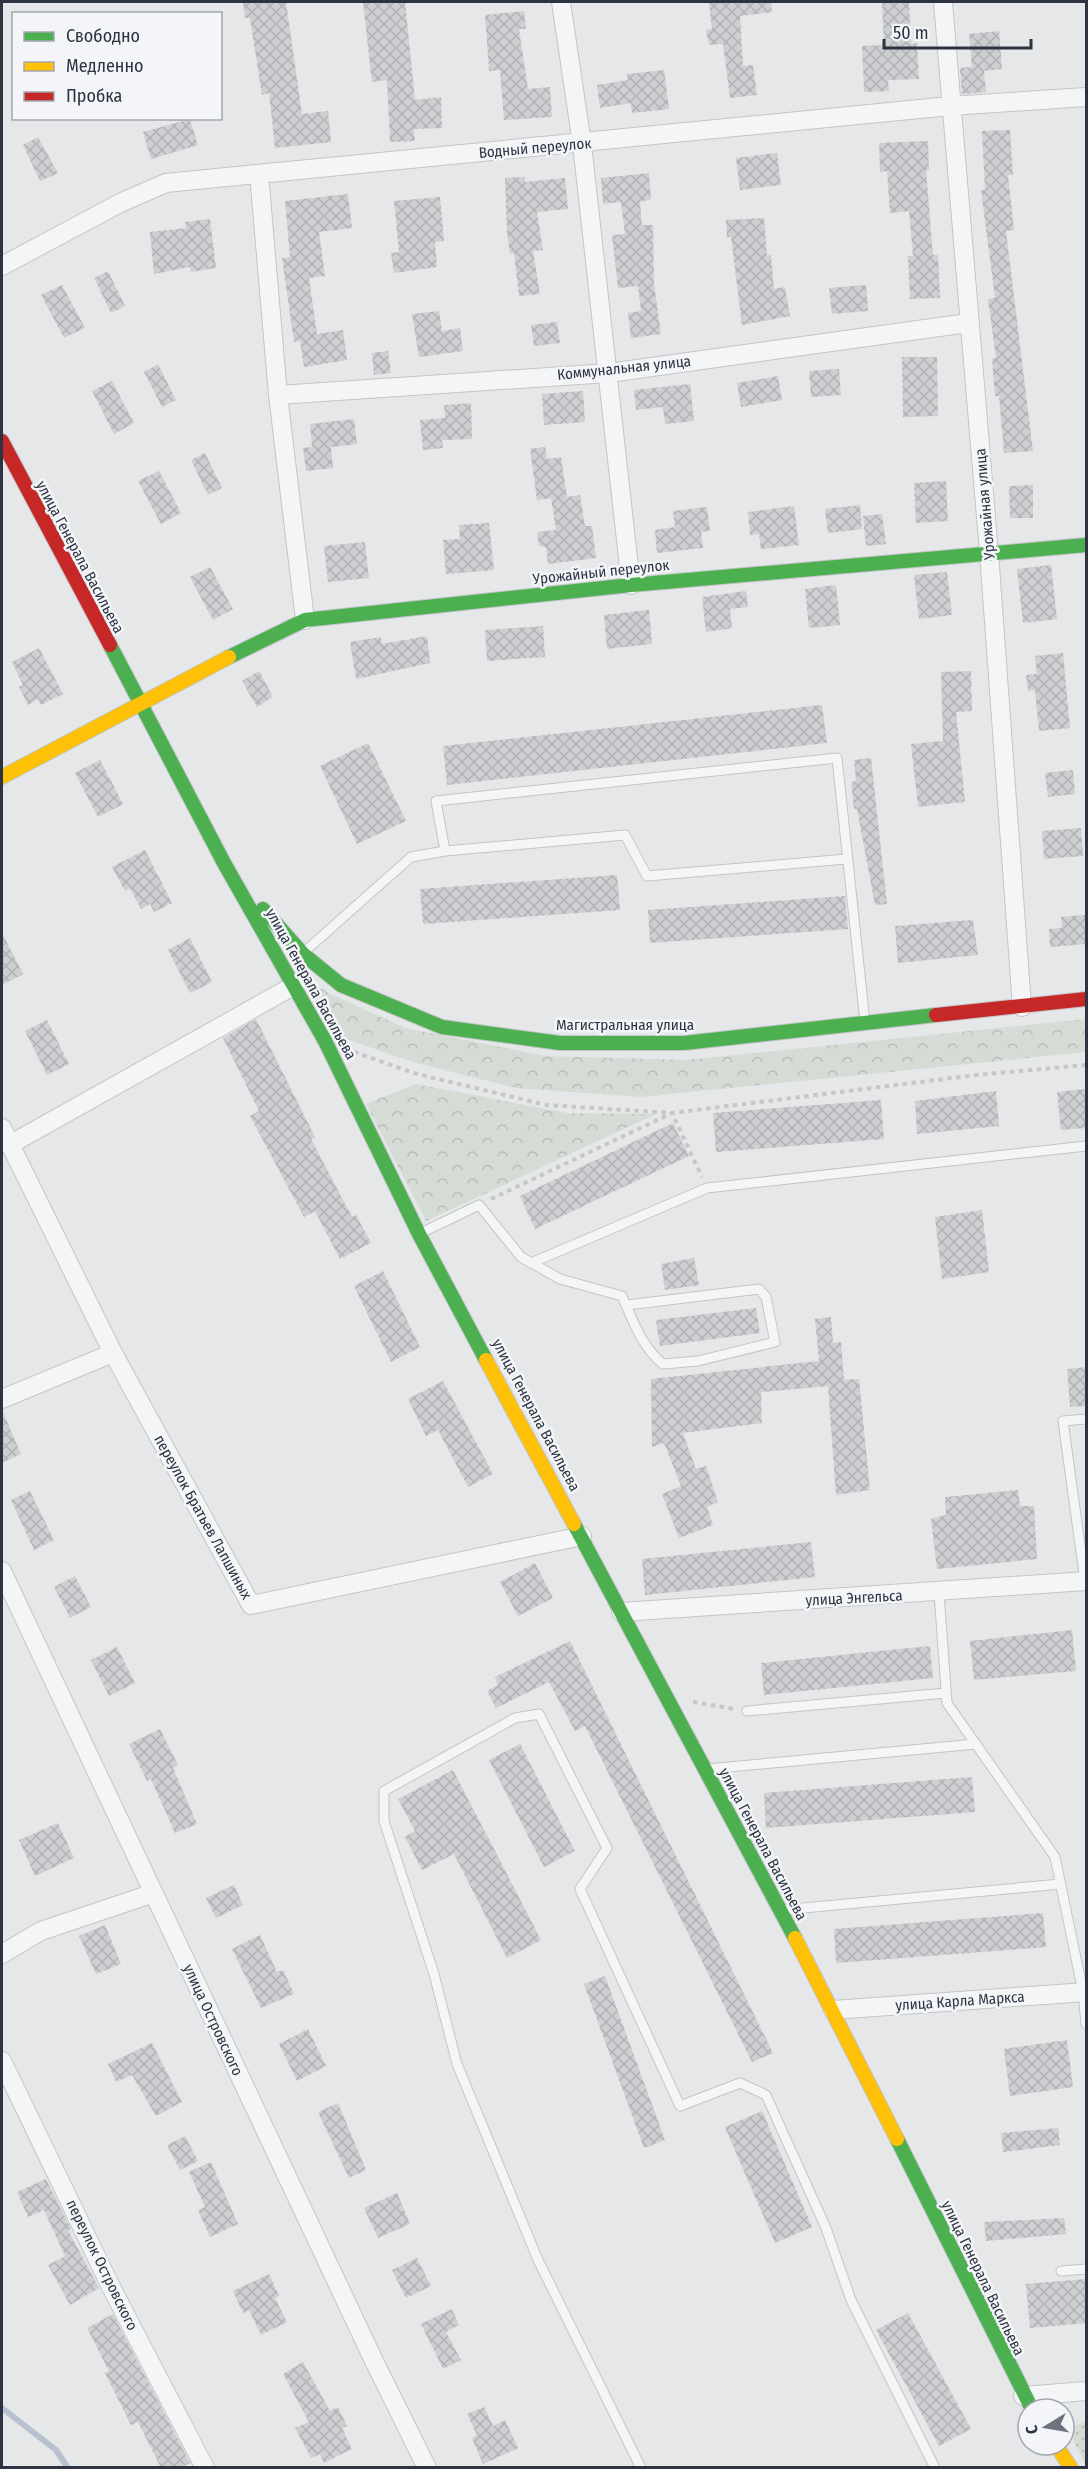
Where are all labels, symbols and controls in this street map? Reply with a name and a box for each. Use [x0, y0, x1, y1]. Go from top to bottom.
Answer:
legend [12, 12, 222, 120]
scale bar [884, 12, 1031, 50]
text: 50 m [893, 22, 929, 44]
text: Свободно [66, 25, 140, 47]
text: Медленно [66, 55, 144, 77]
text: Пробка [66, 85, 122, 107]
street label: Водный переулок [478, 134, 592, 162]
street label: Коммунальная улица [556, 352, 692, 384]
street label: Урожайная улица [971, 448, 999, 561]
street label: улица Генерала Васильева [32, 478, 128, 636]
street label: Урожайный переулок [531, 556, 670, 588]
street label: улица Генерала Васильева [262, 905, 360, 1063]
street label: Магистральная улица [556, 1016, 694, 1034]
street label: улица Генерала Васильева [488, 1336, 584, 1494]
street label: переулок Братьев Лапшиных [150, 1432, 256, 1603]
street label: улица Энгельса [805, 1586, 903, 1610]
street label: улица Генерала Васильева [715, 1765, 811, 1923]
street label: улица Островского [179, 1961, 247, 2079]
street label: улица Карла Маркса [895, 1988, 1025, 2014]
street label: переулок Островского [63, 2197, 142, 2333]
street label: улица Генерала Васильева [938, 2198, 1028, 2358]
north arrow [1016, 2397, 1076, 2457]
text: С [1022, 2423, 1042, 2436]

